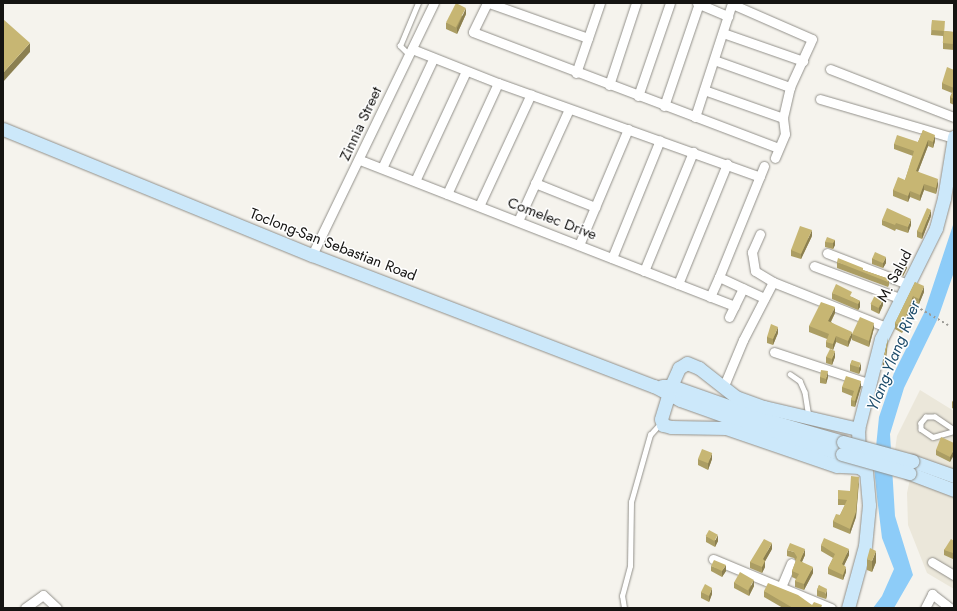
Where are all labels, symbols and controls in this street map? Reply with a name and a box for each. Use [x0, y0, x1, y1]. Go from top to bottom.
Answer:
street label: Zinnia Street [336, 84, 386, 164]
street label: Comelec Drive [505, 194, 599, 244]
street label: Toclong-San Sebastian Road [247, 205, 419, 285]
street label: M. Salud [874, 247, 916, 305]
water label: Ylang-Ylang River [863, 298, 925, 414]

